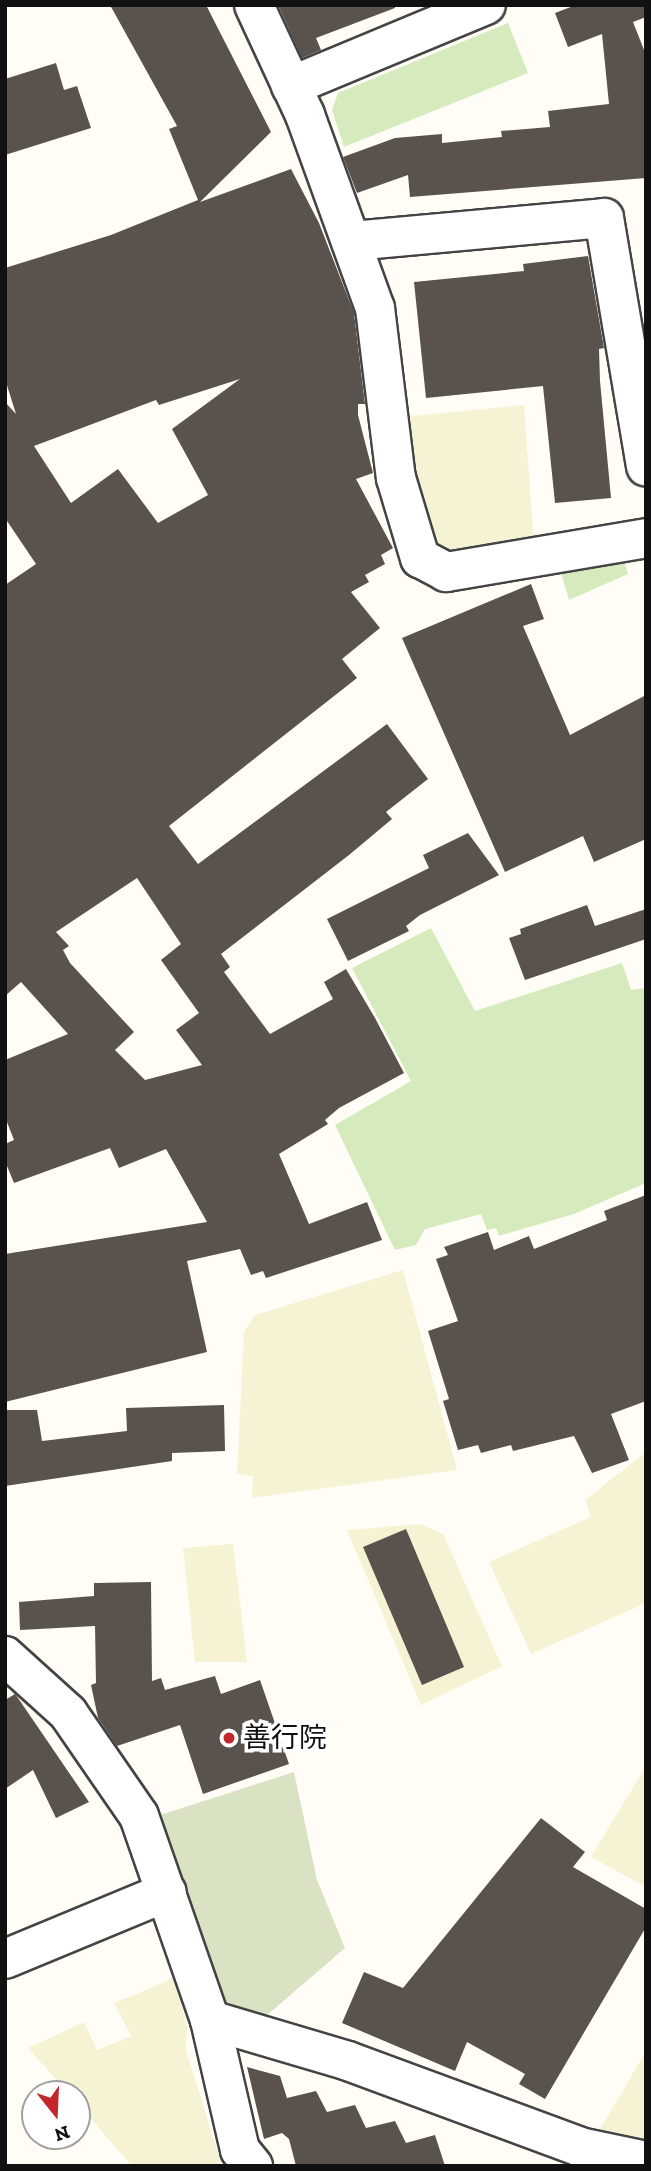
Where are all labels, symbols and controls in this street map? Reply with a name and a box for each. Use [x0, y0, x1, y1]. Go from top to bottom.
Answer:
place label: 善行院 [243, 1721, 327, 1755]
marker: 善行院 [221, 1730, 237, 1746]
north arrow [21, 2080, 91, 2150]
text: N [52, 2120, 72, 2147]

